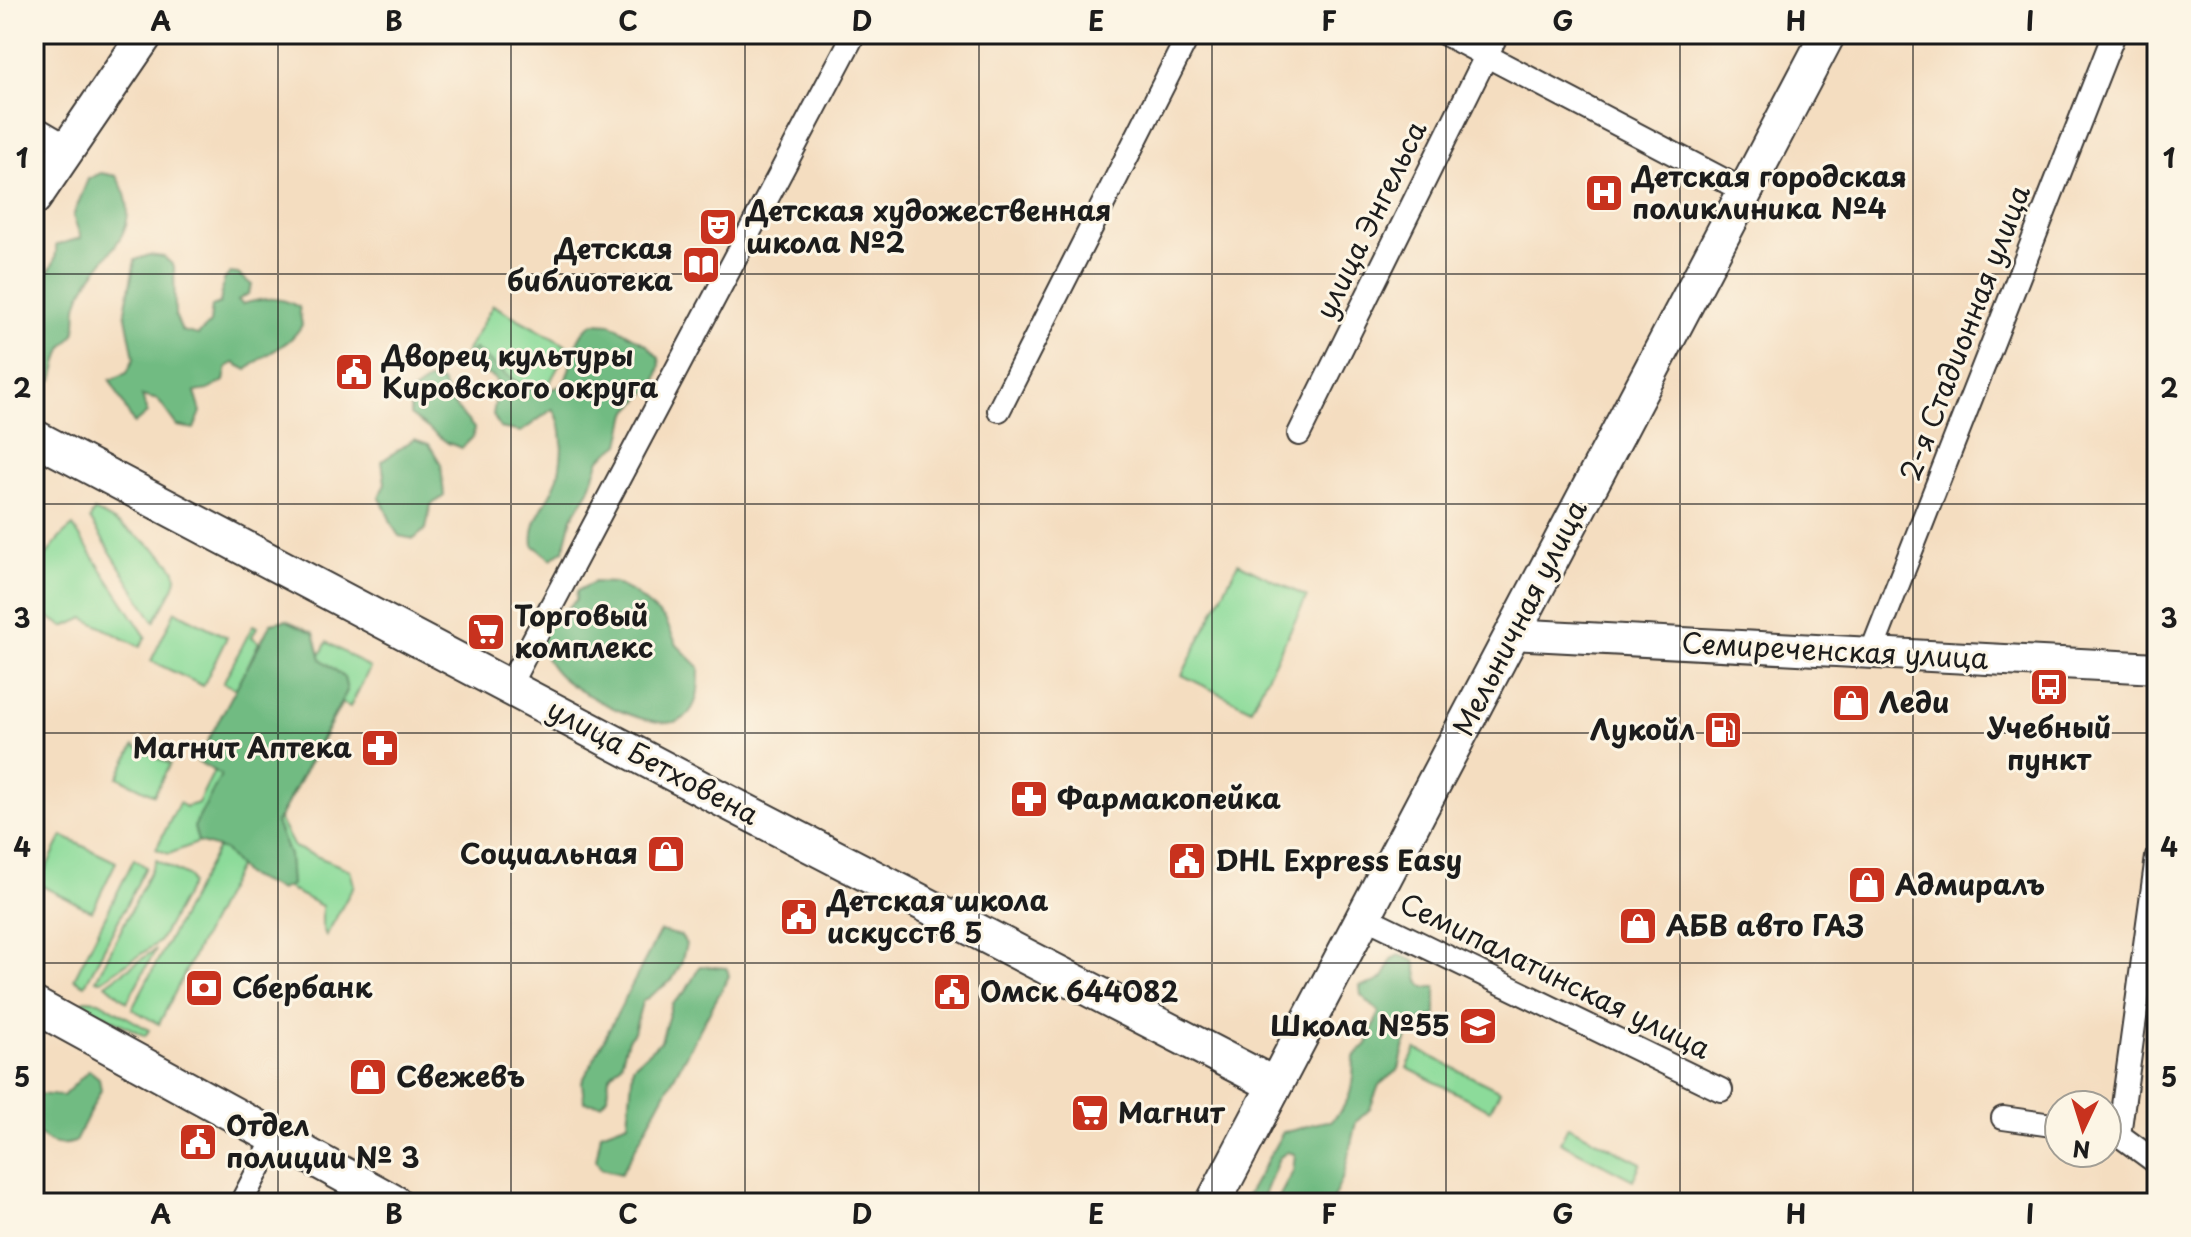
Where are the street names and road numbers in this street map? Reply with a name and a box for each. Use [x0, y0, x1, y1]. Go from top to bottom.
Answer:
street label: улица Энгельса [1303, 112, 1437, 326]
street label: 2-я Стадионная улица [1887, 178, 2040, 487]
street label: Мельничная улица [1441, 492, 1597, 743]
street label: Семиреченская улица [1681, 620, 1990, 679]
street label: улица Бетховена [540, 687, 768, 835]
street label: Семипалатинская улица [1393, 881, 1719, 1069]

